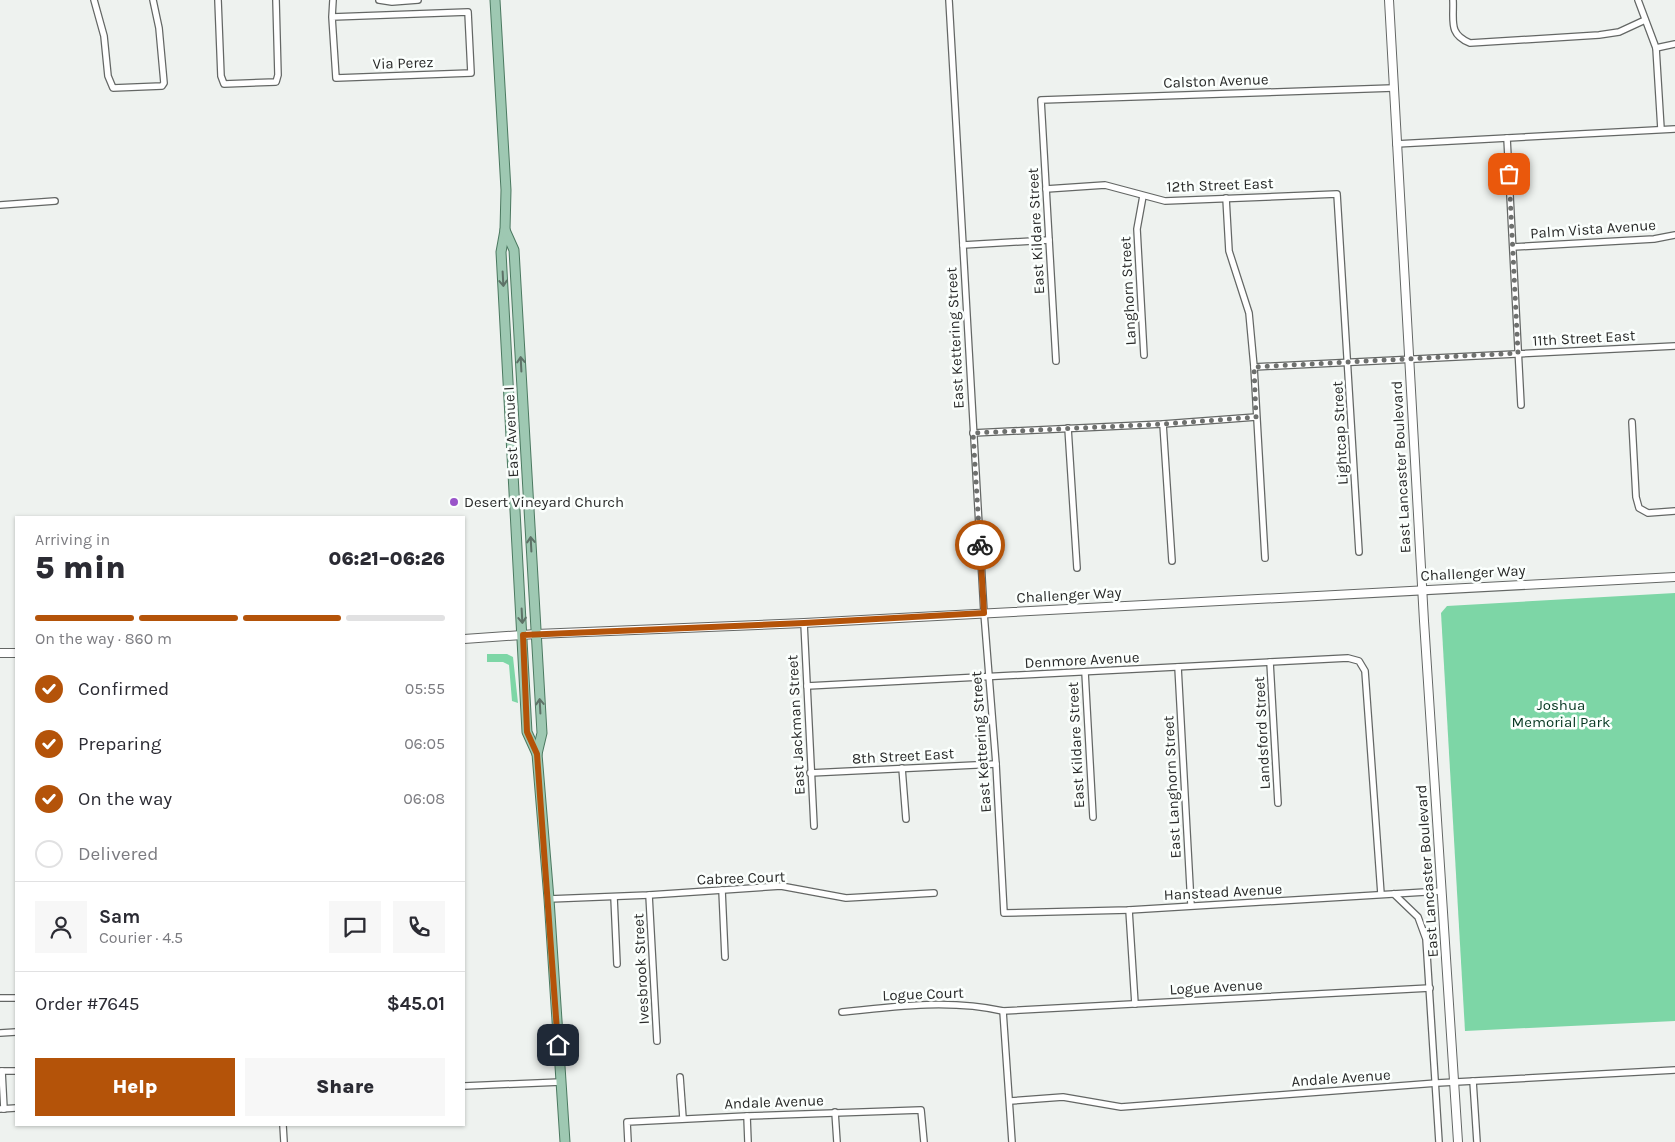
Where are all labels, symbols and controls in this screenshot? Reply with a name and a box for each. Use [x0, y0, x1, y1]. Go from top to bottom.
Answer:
street label: Via Perez [372, 53, 434, 73]
street label: Calston Avenue [1163, 70, 1269, 92]
pin [1488, 153, 1530, 195]
icon: bag [1495, 160, 1523, 188]
street label: East Kildare Street [1024, 167, 1048, 295]
street label: 12th Street East [1166, 174, 1274, 196]
street label: Palm Vista Avenue [1530, 216, 1656, 242]
street label: Langhorn Street [1116, 236, 1140, 346]
street label: East Kettering Street [942, 266, 968, 409]
one-way arrow [498, 270, 508, 286]
street label: 11th Street East [1532, 326, 1636, 350]
one-way arrow [516, 357, 525, 373]
street label: Lightcap Street [1328, 380, 1352, 485]
street label: East Lancaster Boulevard [1387, 380, 1415, 554]
street label: East Avenue I [500, 386, 522, 478]
place label: Desert Vineyard Church [464, 493, 624, 511]
marker: Desert Vineyard Church [448, 496, 460, 508]
courier [955, 520, 1005, 570]
text: Arriving in [35, 530, 110, 549]
icon: bike [966, 531, 994, 559]
one-way arrow [526, 536, 535, 552]
text: 06:21–06:26 [329, 548, 445, 570]
text: 5 min [35, 549, 126, 586]
street label: Challenger Way [1420, 561, 1526, 585]
street label: Challenger Way [1016, 583, 1122, 607]
one-way arrow [517, 607, 526, 623]
text: On the way · 860 m [35, 629, 172, 648]
street label: Denmore Avenue [1024, 648, 1140, 672]
street label: East Jackman Street [783, 654, 809, 796]
street label: East Kettering Street [967, 670, 995, 813]
icon: check [35, 675, 63, 703]
street label: Landsford Street [1250, 676, 1274, 790]
text: Confirmed [78, 678, 169, 700]
text: 05:55 [405, 679, 445, 698]
street label: East Kildare Street [1064, 681, 1088, 809]
park label: Joshua Memorial Park [1512, 696, 1610, 731]
one-way arrow [535, 699, 545, 715]
street label: East Langhorn Street [1159, 715, 1185, 859]
icon: check [35, 730, 63, 758]
text: Preparing [78, 733, 161, 755]
text: 06:05 [404, 734, 445, 753]
street label: 8th Street East [851, 744, 955, 768]
street label: East Lancaster Boulevard [1412, 784, 1442, 958]
icon: check [35, 785, 63, 813]
text: On the way [78, 788, 172, 810]
text: 06:08 [403, 789, 445, 808]
text: Delivered [78, 843, 158, 865]
street label: Cabree Court [697, 867, 786, 889]
street label: Hanstead Avenue [1163, 880, 1283, 904]
button: person [35, 901, 87, 953]
button: chat [329, 901, 381, 953]
button: phone [393, 901, 445, 953]
text: Sam [99, 906, 140, 928]
street label: Ivesbrook Street [629, 913, 653, 1025]
text: Courier · 4.5 [99, 928, 183, 947]
street label: Logue Avenue [1169, 976, 1263, 998]
street label: Logue Court [882, 984, 964, 1004]
text: Order #7645 [35, 993, 140, 1015]
text: $45.01 [387, 993, 445, 1015]
pin [537, 1024, 579, 1066]
icon: home [544, 1031, 572, 1059]
button: Help [35, 1058, 235, 1116]
button: Share [245, 1058, 445, 1116]
street label: Andale Avenue [1291, 1066, 1391, 1090]
street label: Andale Avenue [724, 1091, 824, 1113]

